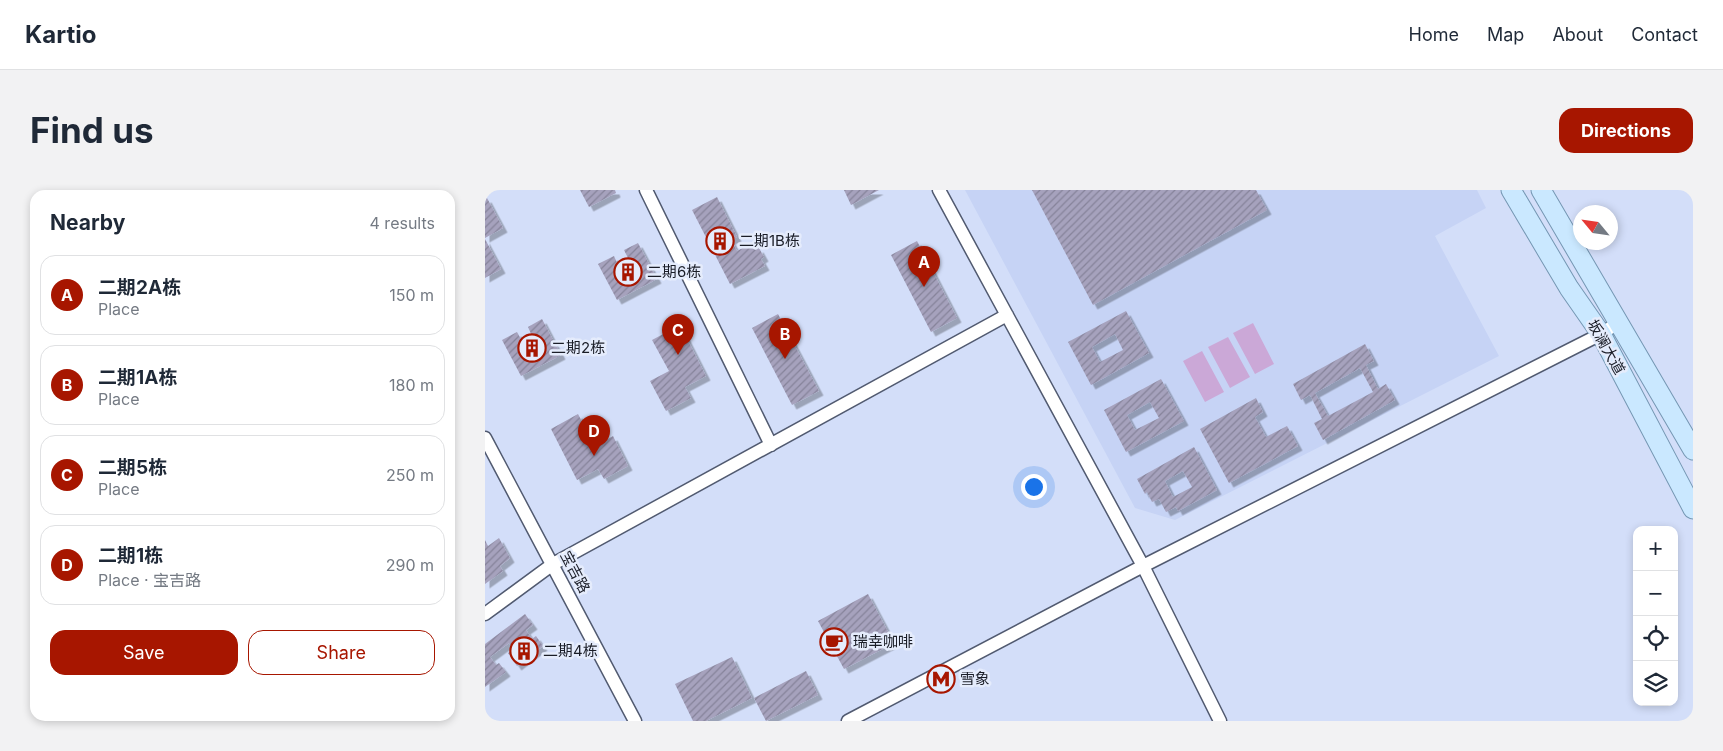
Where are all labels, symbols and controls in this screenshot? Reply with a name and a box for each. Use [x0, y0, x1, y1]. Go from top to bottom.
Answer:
text: Kartio [25, 20, 96, 49]
text: Home [1409, 24, 1459, 45]
text: Map [1487, 24, 1524, 45]
text: About [1552, 24, 1603, 45]
text: Contact [1631, 24, 1698, 45]
button: Directions [1559, 108, 1693, 153]
text: Find us [30, 109, 154, 151]
north arrow [1573, 205, 1618, 250]
text: Nearby [50, 210, 125, 235]
text: 4 results [370, 213, 435, 233]
building icon: 二期1B栋 [705, 226, 735, 256]
place label: 二期1B栋 [739, 231, 800, 250]
pin: A [908, 246, 940, 287]
building icon: 二期6栋 [613, 257, 643, 287]
place label: 二期6栋 [647, 262, 701, 281]
text: 二期2A栋 [98, 276, 181, 299]
text: A [61, 285, 73, 305]
text: 150 m [389, 285, 434, 305]
text: Place [98, 299, 140, 319]
pin: C [662, 314, 694, 355]
street label: 坂澜大道 [1584, 316, 1629, 378]
pin: B [769, 318, 801, 359]
building icon: 二期2栋 [517, 333, 547, 363]
place label: 二期2栋 [551, 338, 605, 357]
text: 二期1A栋 [98, 366, 177, 389]
text: B [62, 375, 72, 395]
text: 180 m [389, 375, 434, 395]
text: Place [98, 389, 140, 409]
pin: D [578, 415, 610, 456]
text: 二期5栋 [98, 456, 167, 479]
text: C [61, 465, 73, 485]
text: 250 m [386, 465, 434, 485]
your location [1021, 474, 1047, 500]
text: Place [98, 479, 140, 499]
map controls [1633, 526, 1678, 706]
button: + [1633, 526, 1678, 571]
text: 二期1栋 [98, 544, 163, 567]
street label: 宝吉路 [556, 547, 594, 596]
text: D [61, 555, 73, 575]
text: 290 m [386, 555, 434, 575]
text: Place · 宝吉路 [98, 570, 201, 590]
button: − [1633, 571, 1678, 616]
button: locate [1633, 616, 1678, 661]
cafe icon: 瑞幸咖啡 [819, 627, 849, 657]
button: Save [50, 630, 238, 675]
button: Share [248, 630, 435, 675]
place label: 瑞幸咖啡 [853, 632, 913, 651]
building icon: 二期4栋 [509, 636, 539, 666]
place label: 二期4栋 [543, 641, 598, 660]
button: layers [1633, 661, 1678, 706]
metro station icon: 雪象 [926, 664, 956, 694]
place label: 雪象 [960, 669, 990, 688]

